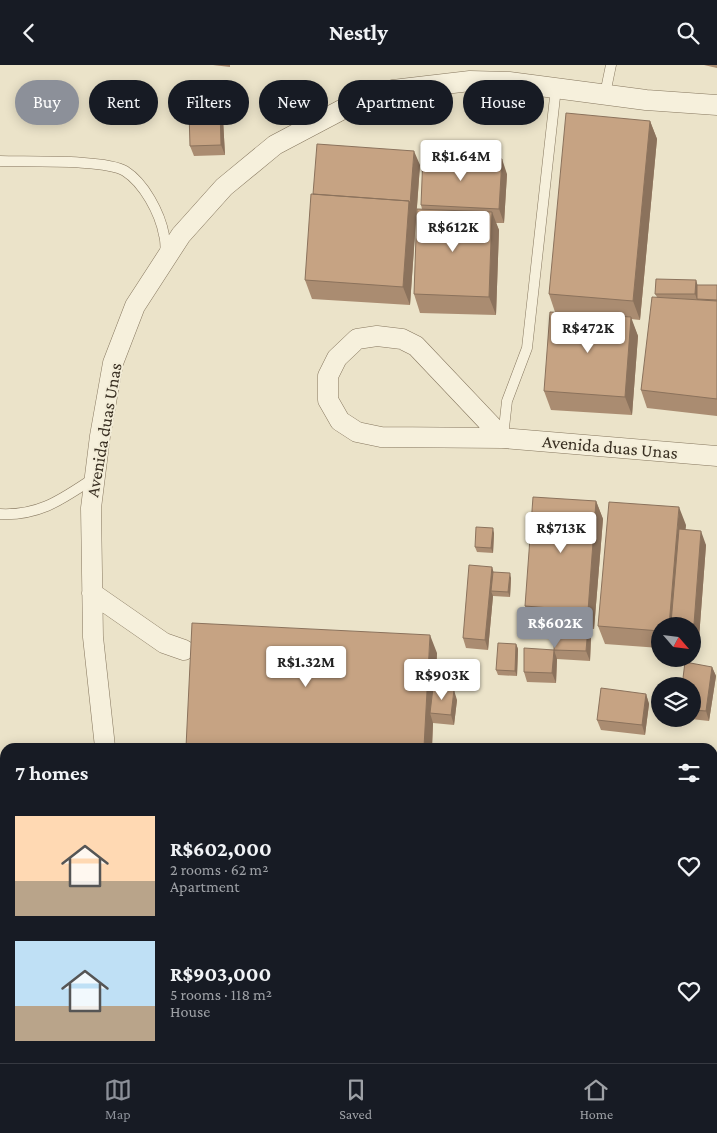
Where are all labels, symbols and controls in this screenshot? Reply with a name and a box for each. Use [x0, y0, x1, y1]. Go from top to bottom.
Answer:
icon: back [15, 19, 43, 47]
icon: search [674, 19, 702, 47]
text: Nestly [329, 20, 388, 45]
chip: Buy [15, 80, 79, 125]
chip: Rent [89, 80, 158, 125]
chip: Filters [168, 80, 249, 125]
chip: New [259, 80, 328, 125]
chip: Apartment [338, 80, 453, 125]
chip: House [463, 80, 544, 125]
pin: R$1.64M [415, 139, 507, 182]
text: R$1.64M [431, 147, 491, 164]
pin: R$612K [412, 211, 494, 253]
text: R$612K [428, 218, 478, 235]
pin: R$472K [547, 311, 629, 354]
text: R$472K [562, 319, 614, 336]
street label: Avenida duas Unas [82, 361, 126, 499]
street label: Avenida duas Unas [541, 431, 679, 463]
pin: R$713K [520, 511, 602, 554]
text: R$713K [536, 519, 586, 536]
pin: R$602K [514, 607, 596, 649]
text: R$602K [528, 614, 582, 631]
north arrow [651, 617, 701, 667]
map controls [651, 617, 701, 727]
pin: R$1.32M [260, 645, 352, 688]
text: R$1.32M [277, 653, 335, 670]
pin: R$903K [401, 659, 483, 701]
text: R$903K [415, 666, 469, 683]
button: layers [651, 677, 701, 727]
icon: filters [675, 759, 703, 787]
text: 7 homes [15, 761, 88, 785]
icon: home [55, 836, 115, 896]
text: R$602,000 [170, 837, 272, 861]
icon: heart [675, 852, 703, 880]
text: 2 rooms · 62 m² [170, 861, 268, 878]
text: Apartment [170, 878, 240, 895]
icon: home [55, 961, 115, 1021]
text: R$903,000 [170, 962, 271, 986]
icon: heart [675, 977, 703, 1005]
text: 5 rooms · 118 m² [170, 986, 272, 1003]
text: House [170, 1003, 210, 1020]
tab: Map [104, 1076, 132, 1122]
tab: Saved [339, 1076, 372, 1122]
tab: Home [580, 1076, 613, 1122]

